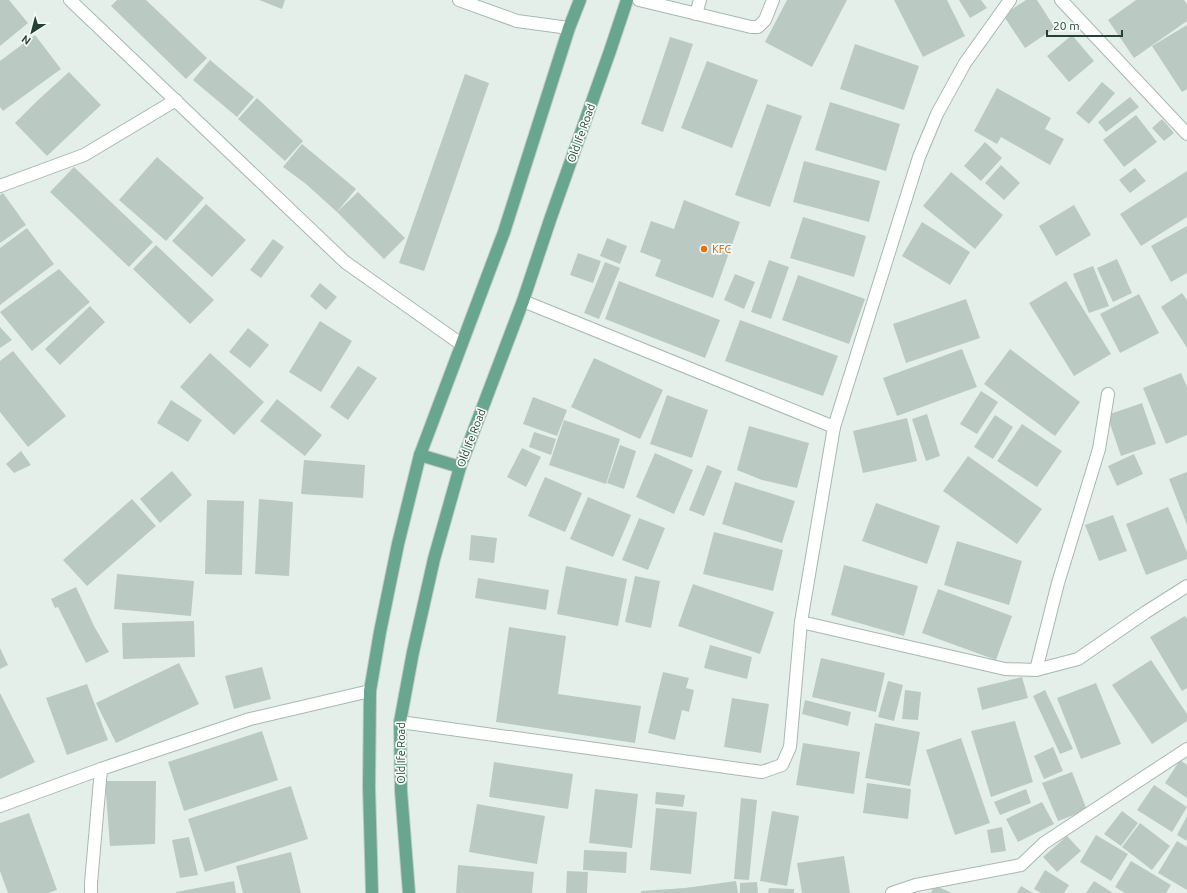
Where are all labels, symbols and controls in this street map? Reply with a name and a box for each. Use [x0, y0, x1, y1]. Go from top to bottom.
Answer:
north arrow [12, 12, 52, 52]
scale bar [1047, 12, 1122, 38]
text: 20 m [1053, 19, 1080, 32]
text: N [19, 33, 33, 47]
street label: Old Ife Road [565, 102, 597, 164]
place label: KFC [712, 243, 731, 255]
marker: KFC [699, 244, 709, 254]
street label: Old Ife Road [454, 407, 488, 469]
street label: Old Ife Road [395, 722, 407, 784]

